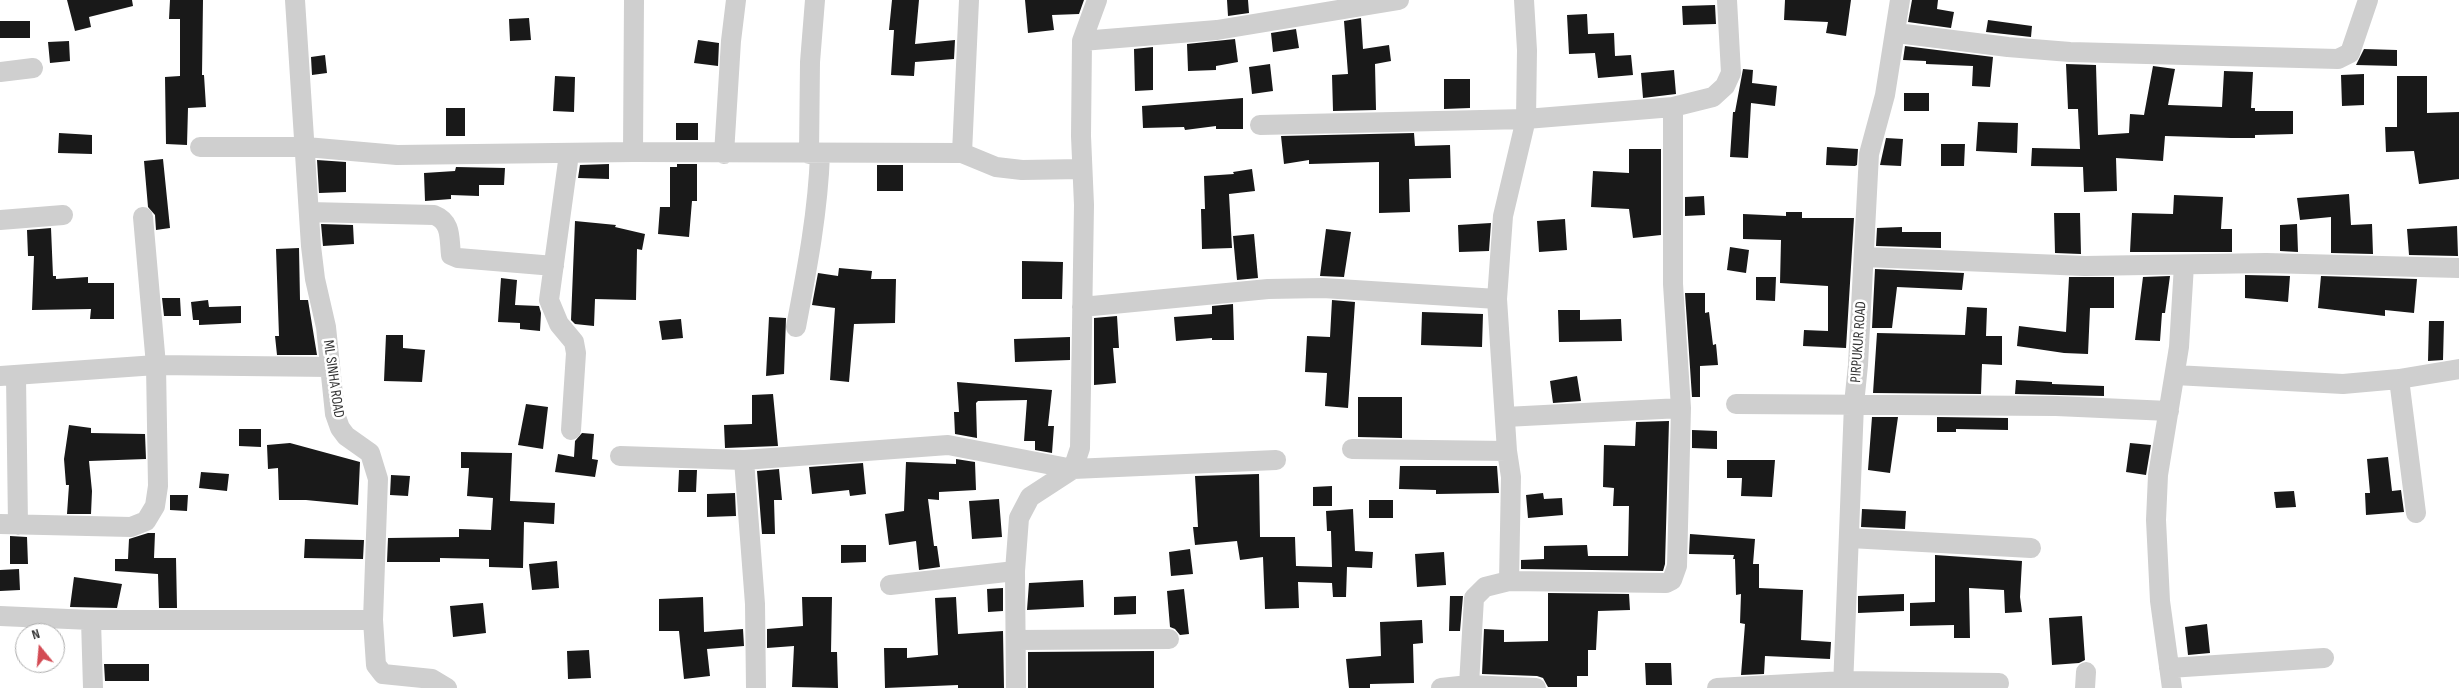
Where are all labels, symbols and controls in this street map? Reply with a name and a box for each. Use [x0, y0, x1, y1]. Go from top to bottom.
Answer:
street label: PIRPUKUR ROAD [1847, 301, 1871, 383]
street label: ML SINHA ROAD [319, 339, 347, 419]
north arrow [15, 623, 65, 673]
text: N [30, 625, 42, 643]

